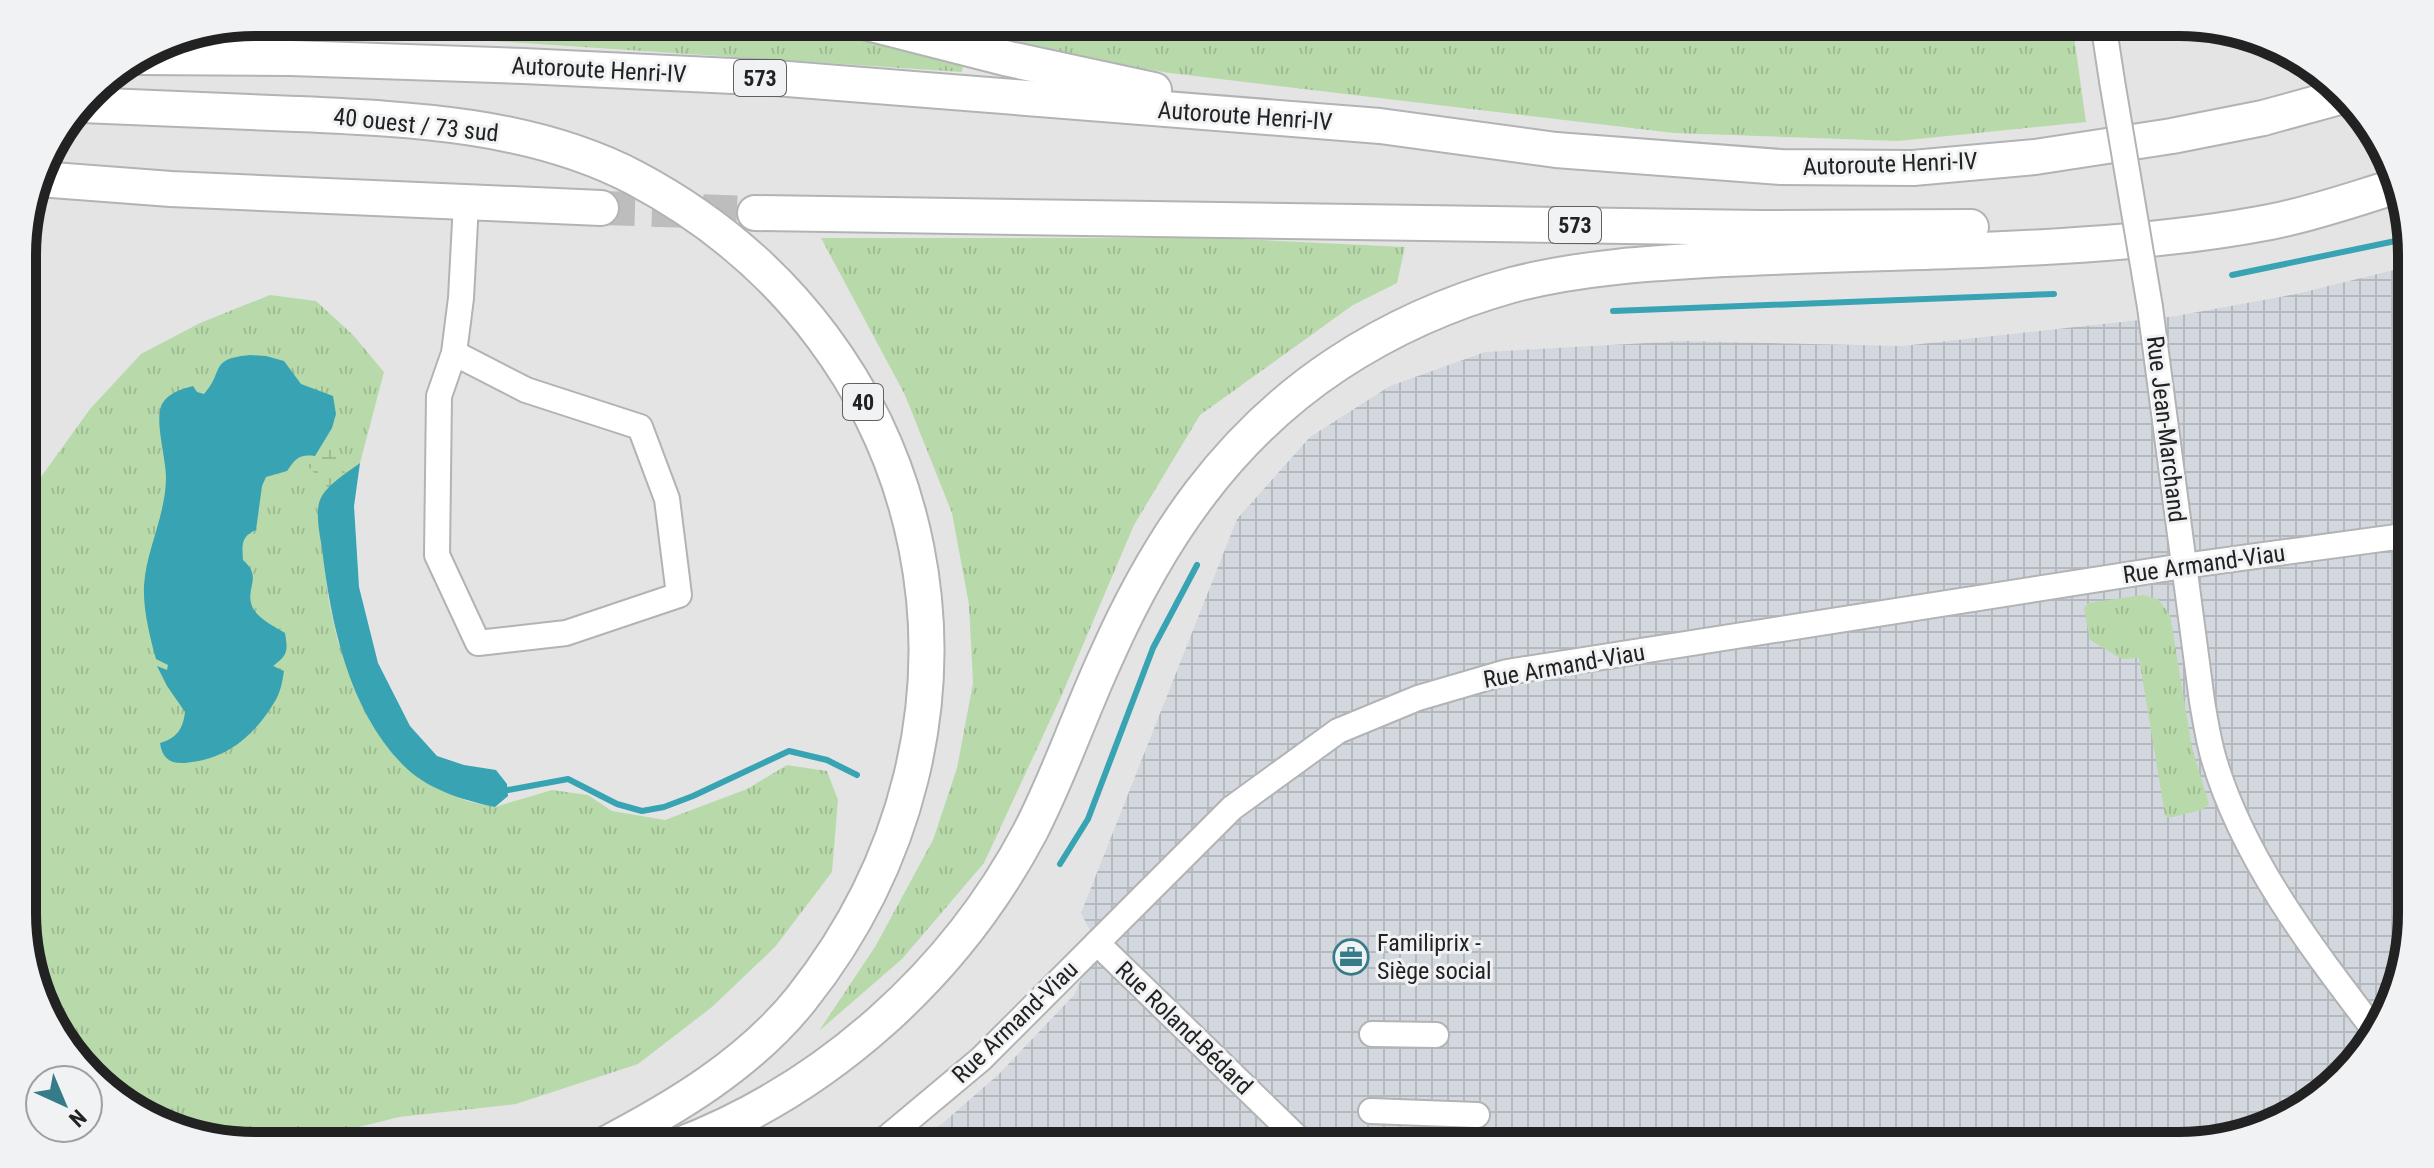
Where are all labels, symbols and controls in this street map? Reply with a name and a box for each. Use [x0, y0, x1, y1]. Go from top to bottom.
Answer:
street label: Autoroute Henri-IV [511, 51, 687, 89]
road number: 573 [734, 60, 786, 96]
street label: Autoroute Henri-IV [1157, 96, 1333, 136]
street label: 40 ouest / 73 sud [332, 102, 500, 148]
street label: Autoroute Henri-IV [1802, 147, 1978, 181]
road number: 573 [1549, 207, 1601, 243]
street label: Rue Jean-Marchand [2141, 334, 2191, 524]
road number: 40 [843, 384, 883, 420]
street label: Rue Armand-Viau [2121, 539, 2287, 589]
street label: Rue Armand-Viau [1481, 638, 1647, 694]
place label: Familiprix - Siège social [1377, 929, 1491, 985]
office icon: Familiprix - Siège social [1332, 938, 1370, 976]
street label: Rue Armand-Viau [947, 955, 1083, 1089]
street label: Rue Roland-Bédard [1110, 956, 1258, 1100]
north arrow [24, 1064, 104, 1144]
text: N [64, 1104, 91, 1132]

